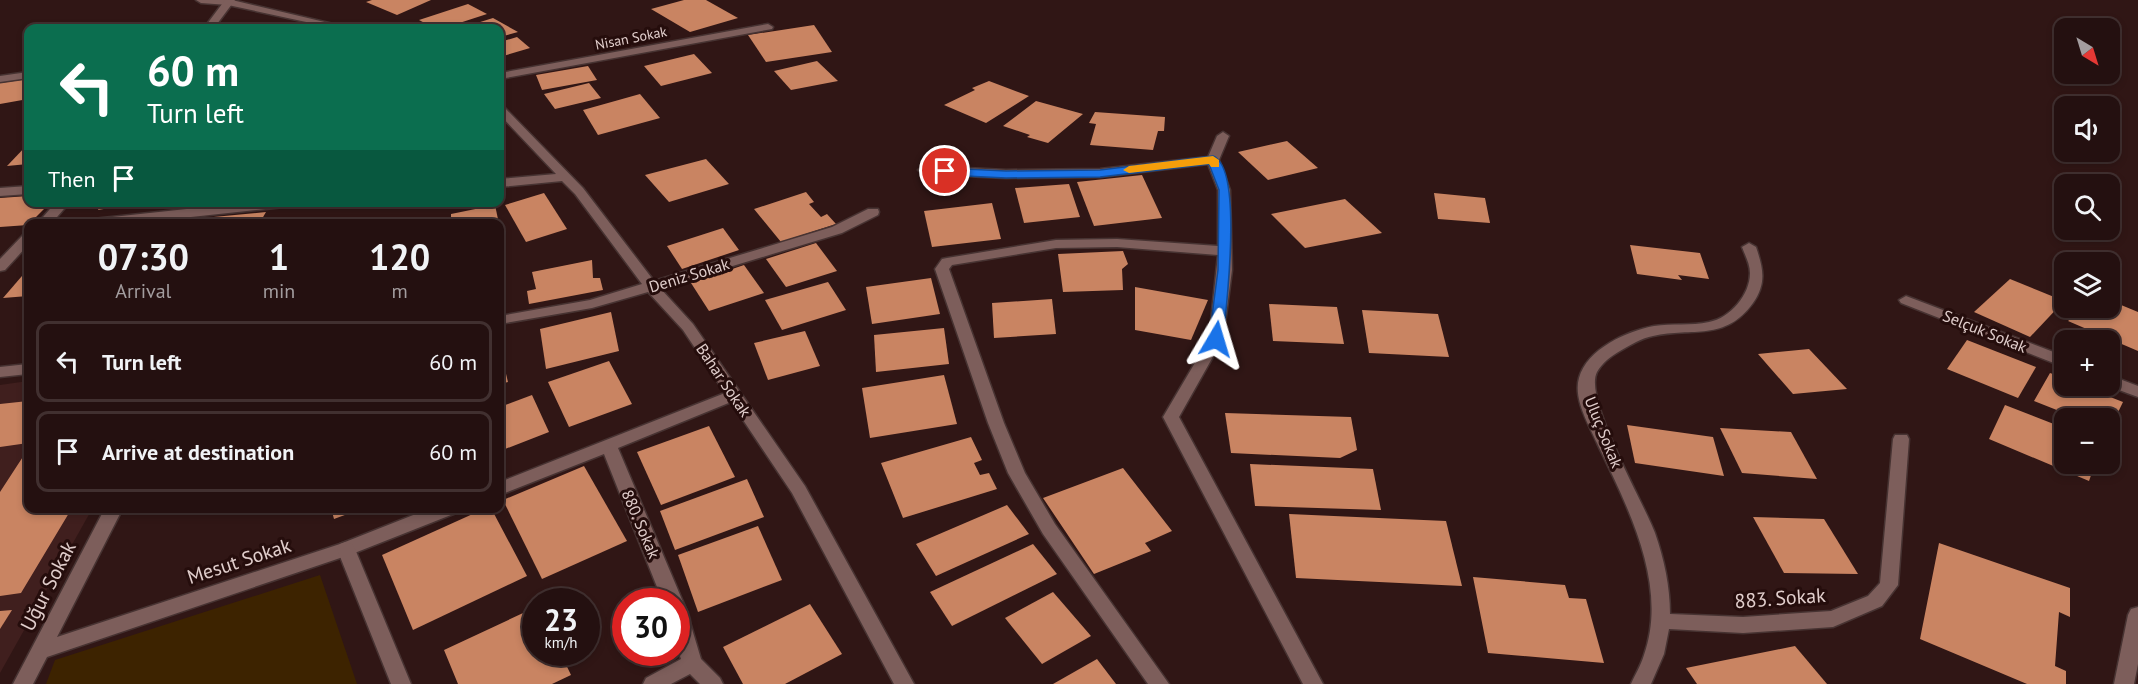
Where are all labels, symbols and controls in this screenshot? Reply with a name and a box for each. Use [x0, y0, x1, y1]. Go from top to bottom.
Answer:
north arrow [2054, 18, 2120, 84]
map controls [2054, 18, 2120, 474]
street label: Nisan Sokak [594, 22, 669, 54]
text: 60 m [147, 43, 239, 98]
icon: left [48, 48, 126, 126]
text: Turn left [147, 96, 244, 130]
button: sound [2054, 96, 2120, 162]
pin [919, 145, 970, 196]
icon: arrive [928, 154, 961, 187]
icon: arrive [107, 162, 140, 195]
text: Then [48, 165, 95, 193]
button: search [2054, 174, 2120, 240]
text: 07:30 [98, 233, 189, 280]
text: 1 [269, 233, 289, 280]
text: 120 [369, 233, 430, 280]
button: layers [2054, 252, 2120, 318]
street label: Deniz Sokak [646, 253, 732, 297]
text: Arrival [115, 278, 171, 304]
text: min [263, 278, 295, 304]
text: m [392, 278, 408, 304]
street label: Selçuk Sokak [1940, 305, 2030, 357]
position arrow [1184, 307, 1248, 371]
button: + [2054, 330, 2120, 396]
street label: Bahar Sokak [692, 340, 756, 421]
icon: left [51, 345, 84, 378]
text: Turn left [102, 348, 182, 376]
text: 60 m [429, 348, 477, 376]
street label: Uluç Sokak [1581, 393, 1627, 471]
button: − [2054, 408, 2120, 474]
icon: arrive [51, 435, 84, 468]
text: Arrive at destination [102, 438, 294, 466]
text: 60 m [429, 438, 477, 466]
street label: 880. Sokak [618, 487, 665, 562]
street label: Mesut Sokak [184, 532, 295, 590]
street label: Uğur Sokak [14, 536, 82, 635]
street label: 883. Sokak [1734, 582, 1827, 614]
speed limit sign: 30 [612, 588, 690, 666]
text: 23 [544, 600, 578, 639]
text: km/h [545, 633, 577, 652]

